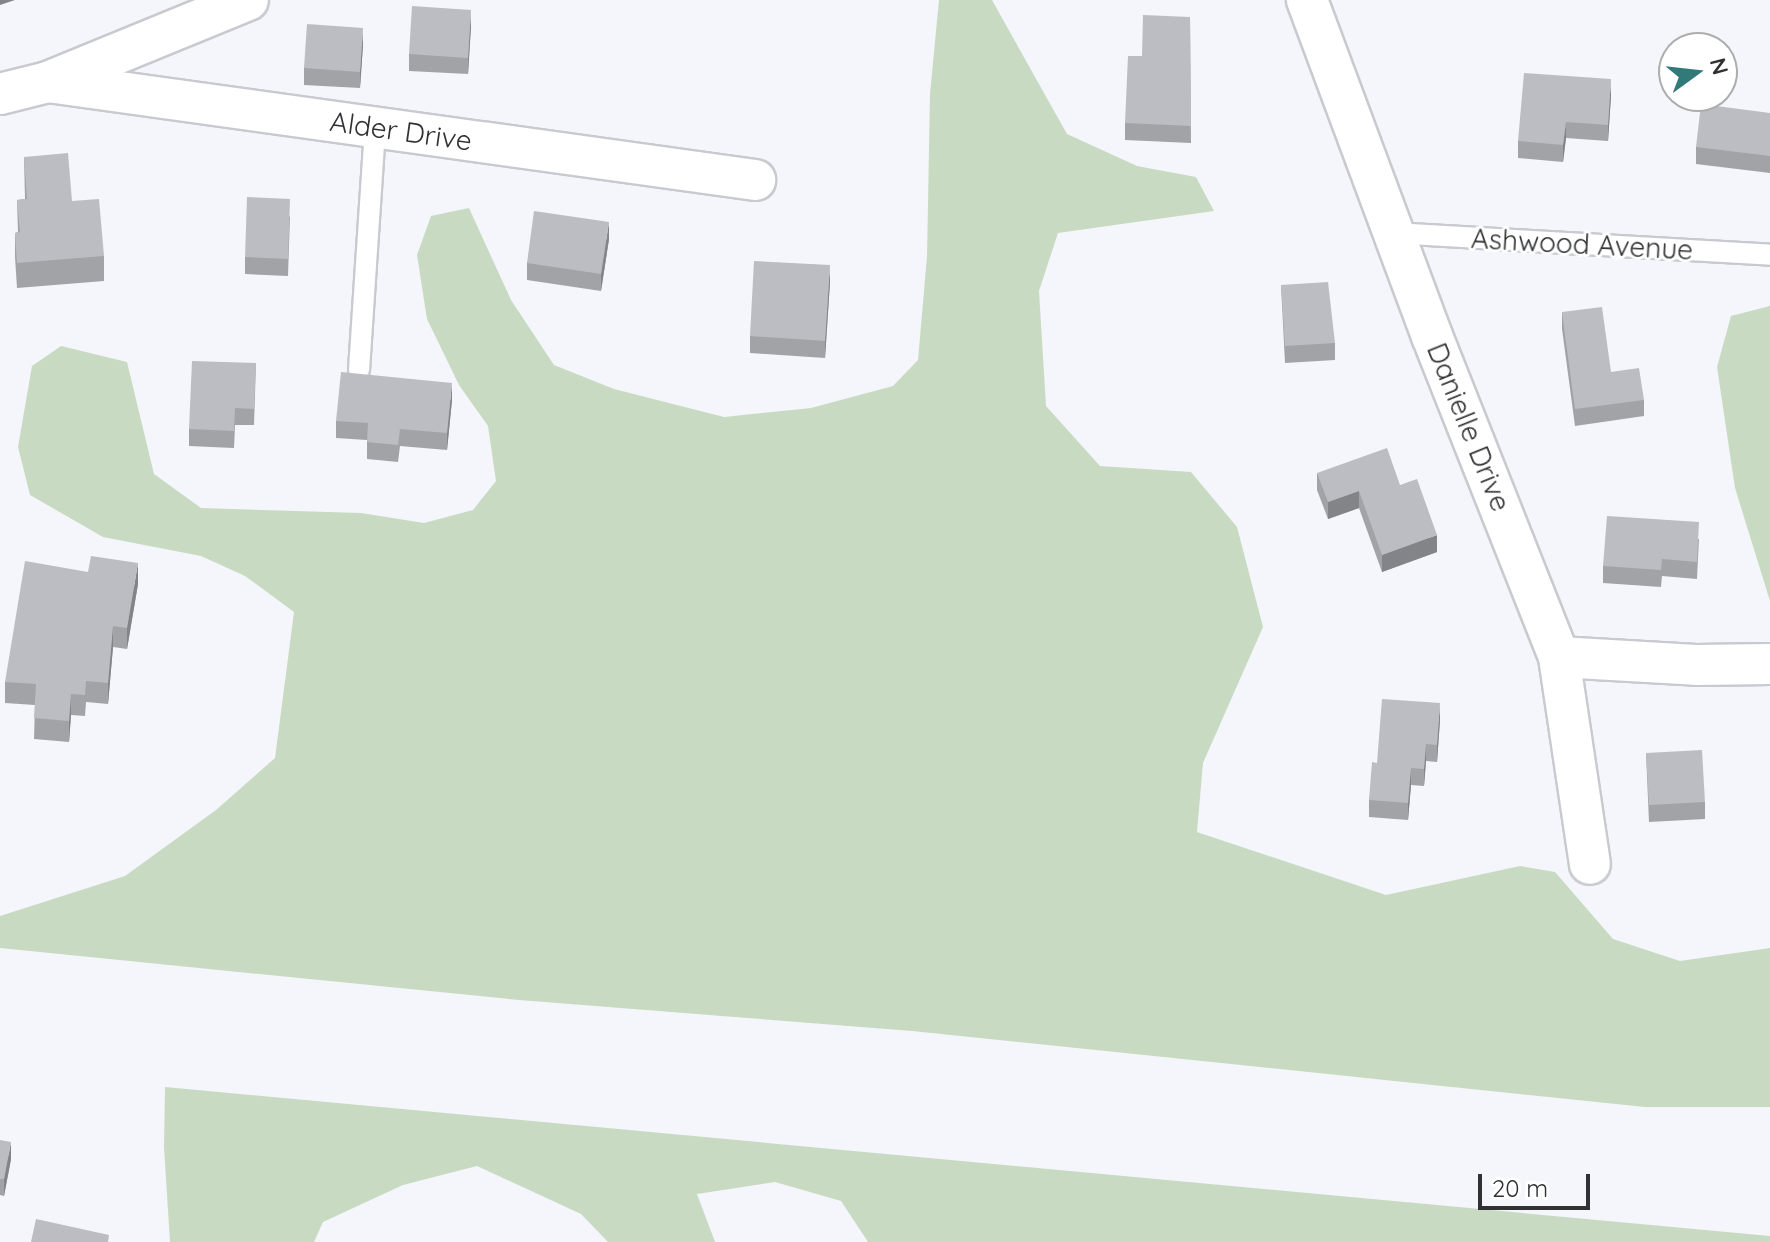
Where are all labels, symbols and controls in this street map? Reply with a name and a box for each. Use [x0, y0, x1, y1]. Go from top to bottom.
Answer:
north arrow [1658, 32, 1738, 112]
text: N [1704, 55, 1735, 78]
street label: Alder Drive [328, 104, 474, 158]
street label: Ashwood Avenue [1470, 221, 1694, 267]
street label: Danielle Drive [1420, 338, 1518, 516]
scale bar [1482, 1158, 1594, 1208]
text: 20 m [1492, 1173, 1548, 1203]

